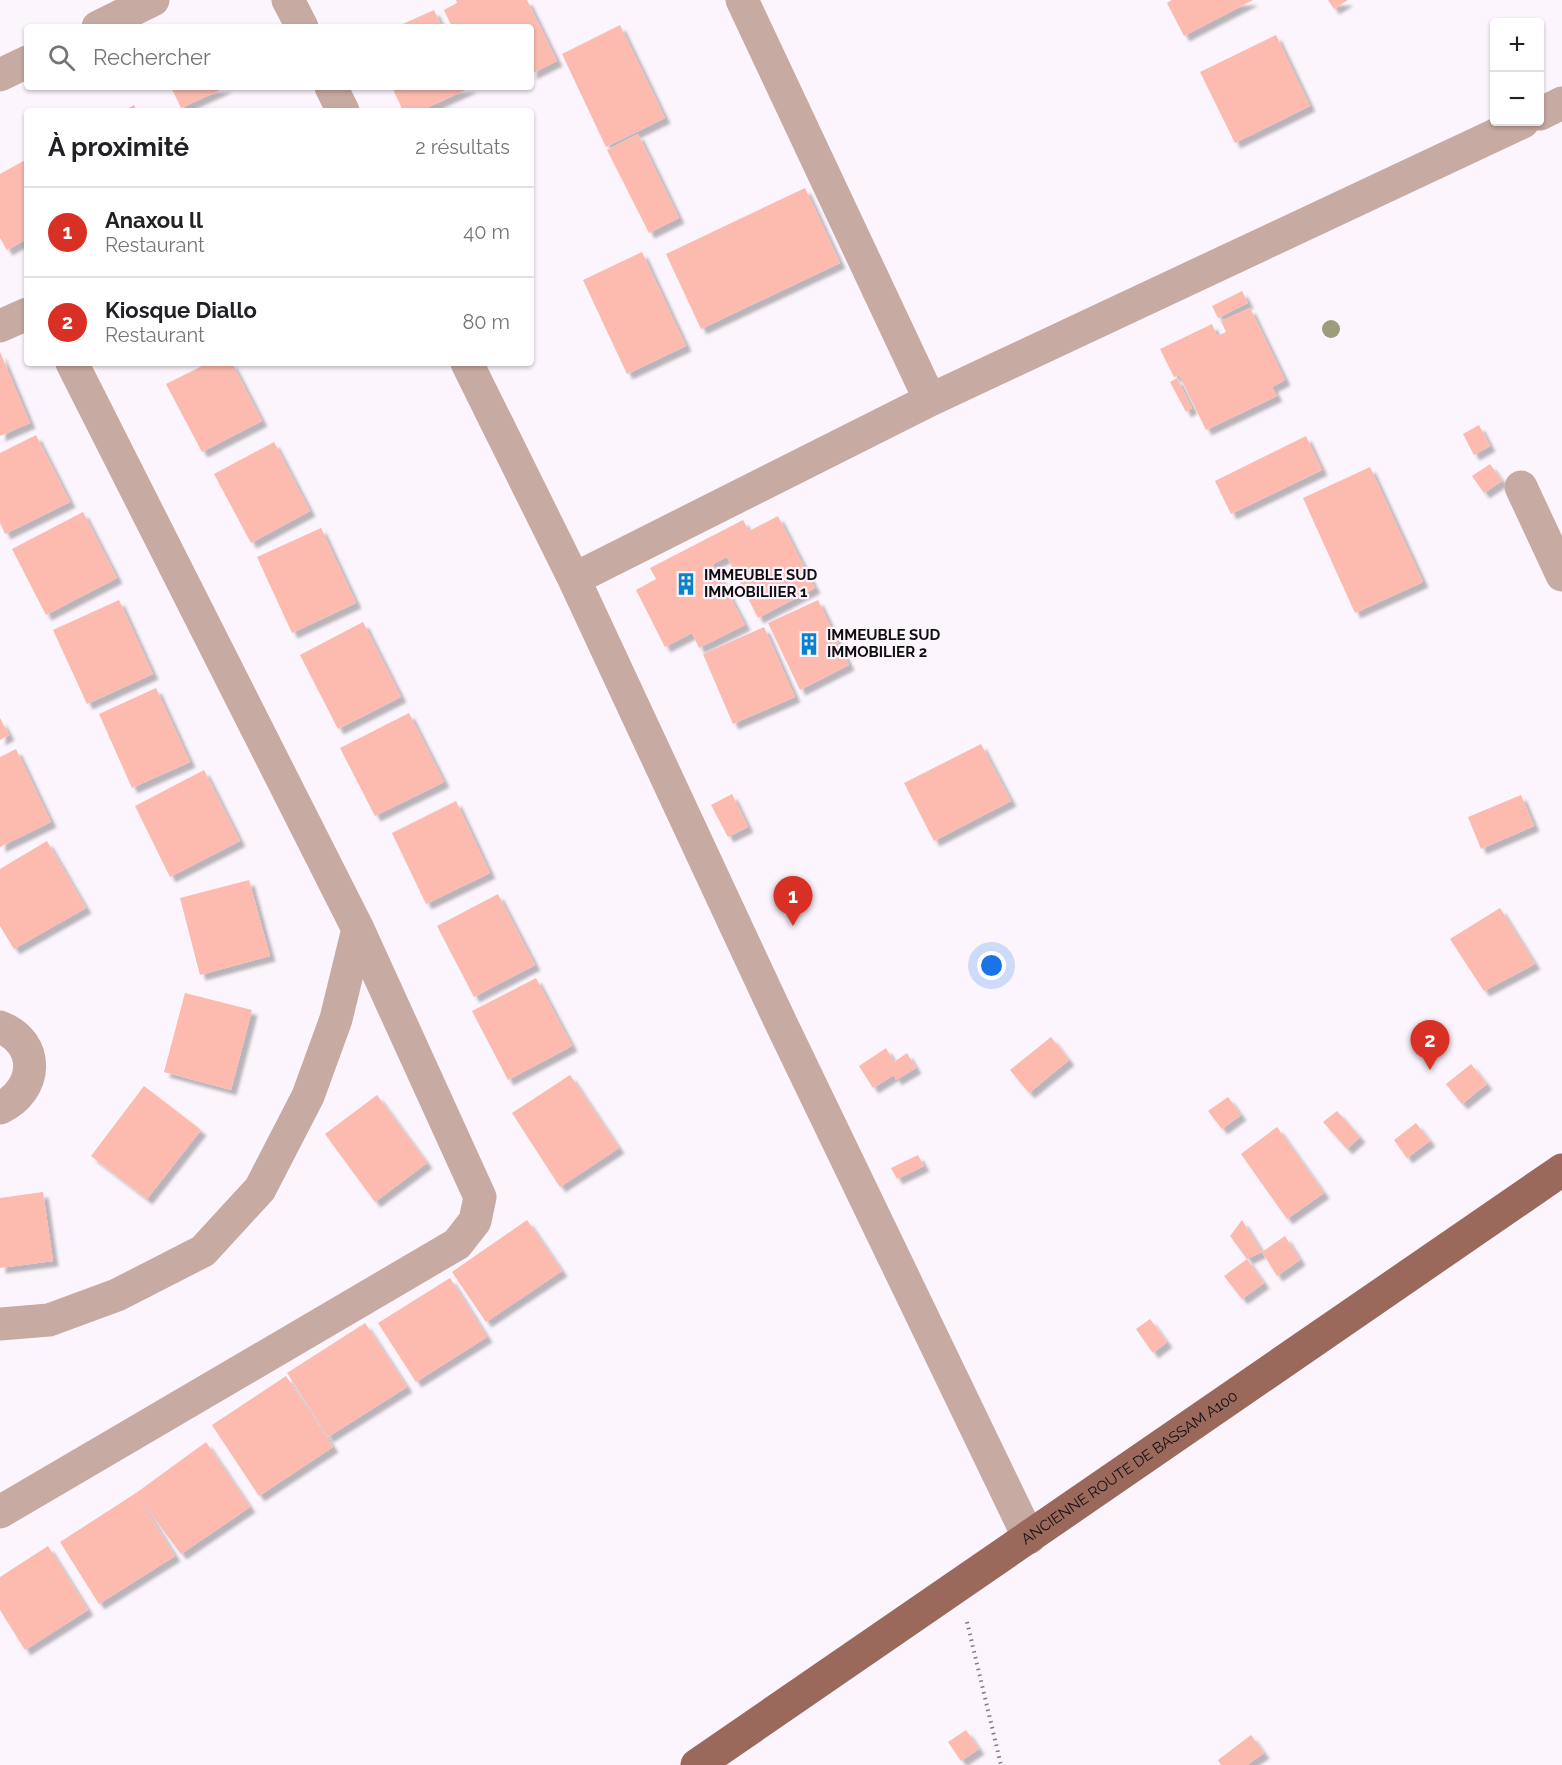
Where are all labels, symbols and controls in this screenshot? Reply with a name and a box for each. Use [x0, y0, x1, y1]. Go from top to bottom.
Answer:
map controls [1490, 18, 1544, 126]
button: + [1490, 18, 1544, 72]
search box [24, 24, 534, 90]
icon: search [45, 41, 78, 74]
text: Rechercher [93, 44, 211, 70]
button: − [1490, 72, 1544, 126]
text: À proximité [48, 132, 189, 162]
text: 2 résultats [415, 135, 510, 159]
text: Anaxou ll [105, 207, 203, 233]
text: 1 [63, 220, 72, 244]
text: 40 m [463, 220, 510, 244]
text: Restaurant [105, 233, 205, 257]
text: Kiosque Diallo [105, 297, 257, 323]
text: 2 [62, 310, 73, 334]
text: 80 m [462, 310, 510, 334]
text: Restaurant [105, 323, 205, 347]
place label: IMMEUBLE SUD IMMOBILIIER 1 [704, 566, 818, 601]
building icon: IMMEUBLE SUD IMMOBILIIER 1 [673, 571, 699, 597]
place label: IMMEUBLE SUD IMMOBILIER 2 [827, 626, 941, 661]
building icon: IMMEUBLE SUD IMMOBILIER 2 [796, 631, 822, 657]
pin: 1 [774, 876, 812, 926]
your location [977, 951, 1006, 980]
pin: 2 [1410, 1020, 1450, 1070]
street label: ANCIENNE ROUTE DE BASSAM A100 [1018, 1387, 1241, 1548]

